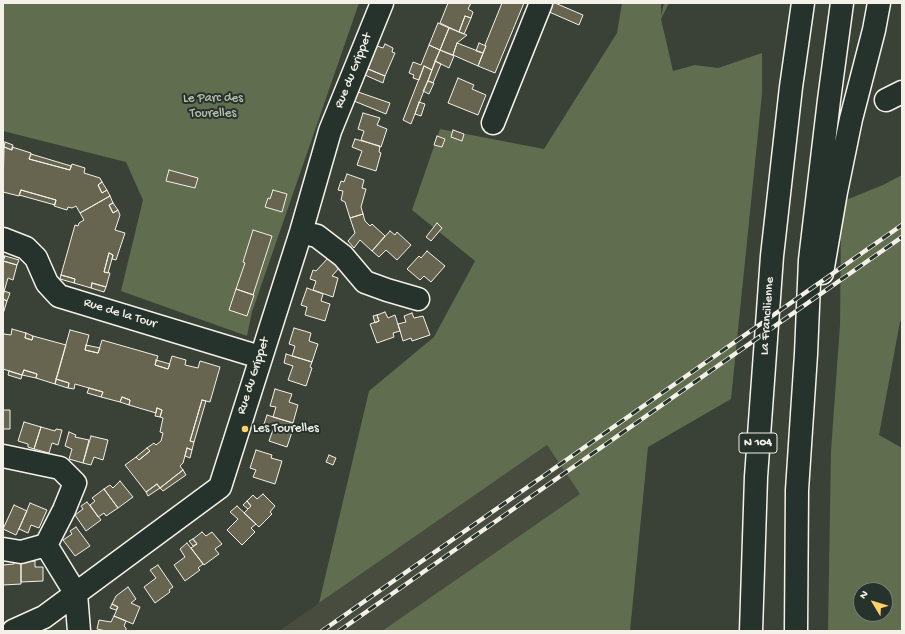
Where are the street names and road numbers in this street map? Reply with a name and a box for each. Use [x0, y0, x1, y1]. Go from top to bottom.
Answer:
street label: Rue du Grippet [332, 31, 376, 111]
street label: La Francilienne [757, 276, 779, 356]
street label: Rue de la Tour [82, 295, 158, 333]
street label: Rue du Grippet [234, 336, 274, 416]
road number: N 104 [739, 433, 777, 453]

